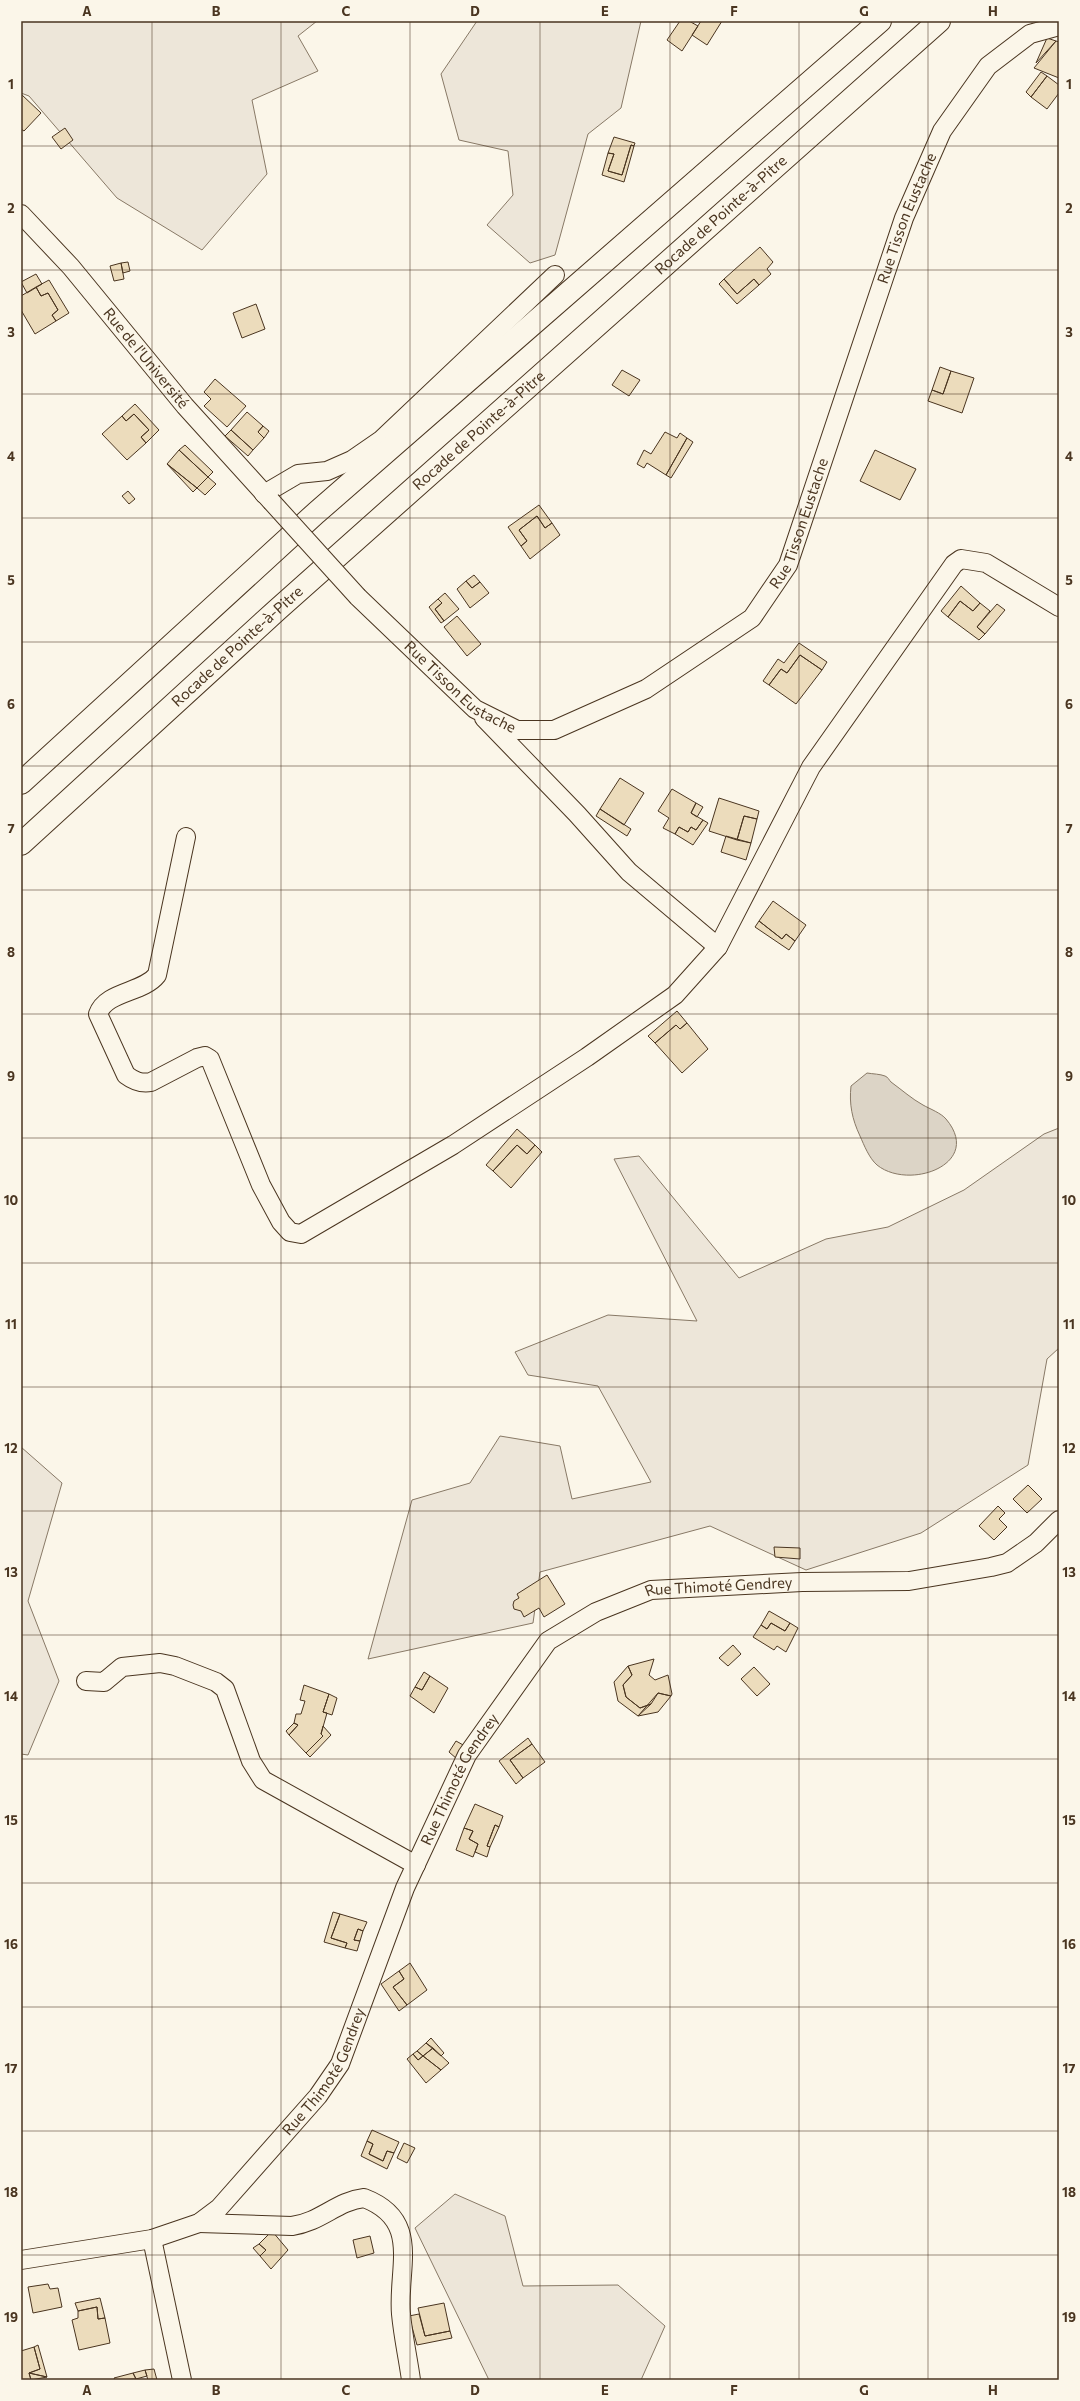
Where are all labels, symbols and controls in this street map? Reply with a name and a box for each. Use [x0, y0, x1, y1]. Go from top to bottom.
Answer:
text: A [82, 3, 92, 19]
text: B [212, 3, 221, 19]
text: C [342, 3, 351, 19]
text: D [470, 3, 480, 19]
text: E [601, 3, 609, 19]
text: F [730, 3, 738, 19]
text: G [859, 3, 869, 19]
text: H [988, 3, 998, 19]
text: 1 [8, 76, 14, 92]
text: 1 [1066, 76, 1072, 92]
street label: Rue Tisson Eustache [873, 150, 939, 286]
street label: Rocade de Pointe-à-Pitre [650, 151, 790, 278]
text: 2 [7, 200, 15, 216]
text: 2 [1065, 200, 1073, 216]
street label: Rue de l'Université [100, 304, 193, 412]
text: 3 [7, 324, 15, 340]
text: 3 [1065, 324, 1073, 340]
street label: Rocade de Pointe-à-Pitre [408, 366, 548, 493]
text: 4 [7, 448, 15, 464]
text: 4 [1065, 448, 1073, 464]
street label: Rue Tisson Eustache [765, 455, 831, 592]
text: 5 [7, 572, 15, 588]
text: 5 [1065, 572, 1073, 588]
street label: Rocade de Pointe-à-Pitre [167, 581, 306, 710]
street label: Rue Tisson Eustache [401, 637, 519, 736]
text: 6 [7, 696, 15, 712]
text: 6 [1065, 696, 1073, 712]
text: 7 [7, 820, 15, 836]
text: 7 [1065, 820, 1073, 836]
text: 8 [7, 944, 15, 960]
text: 8 [1065, 944, 1073, 960]
text: 9 [7, 1068, 15, 1084]
text: 9 [1065, 1068, 1073, 1084]
text: 10 [4, 1192, 19, 1208]
text: 10 [1062, 1192, 1077, 1208]
text: 11 [5, 1316, 17, 1332]
text: 11 [1063, 1316, 1075, 1332]
text: 12 [4, 1440, 18, 1456]
text: 12 [1062, 1440, 1076, 1456]
text: 13 [4, 1564, 18, 1580]
text: 13 [1062, 1564, 1076, 1580]
street label: Rue Thimoté Gendrey [642, 1573, 793, 1600]
text: 14 [4, 1688, 18, 1704]
text: 14 [1062, 1688, 1076, 1704]
street label: Rue Thimoté Gendrey [416, 1709, 502, 1848]
text: 15 [4, 1812, 18, 1828]
text: 15 [1062, 1812, 1076, 1828]
text: 16 [4, 1936, 18, 1952]
text: 16 [1062, 1936, 1076, 1952]
street label: Rue Thimoté Gendrey [278, 2005, 368, 2138]
text: 17 [4, 2060, 18, 2076]
text: 17 [1062, 2060, 1076, 2076]
text: 18 [4, 2184, 18, 2200]
text: 18 [1062, 2184, 1076, 2200]
text: 19 [4, 2309, 18, 2325]
text: 19 [1062, 2309, 1076, 2325]
text: A [82, 2382, 92, 2398]
text: B [212, 2382, 221, 2398]
text: C [342, 2382, 351, 2398]
text: D [470, 2382, 480, 2398]
text: E [601, 2382, 609, 2398]
text: F [730, 2382, 738, 2398]
text: G [859, 2382, 869, 2398]
text: H [988, 2382, 998, 2398]

